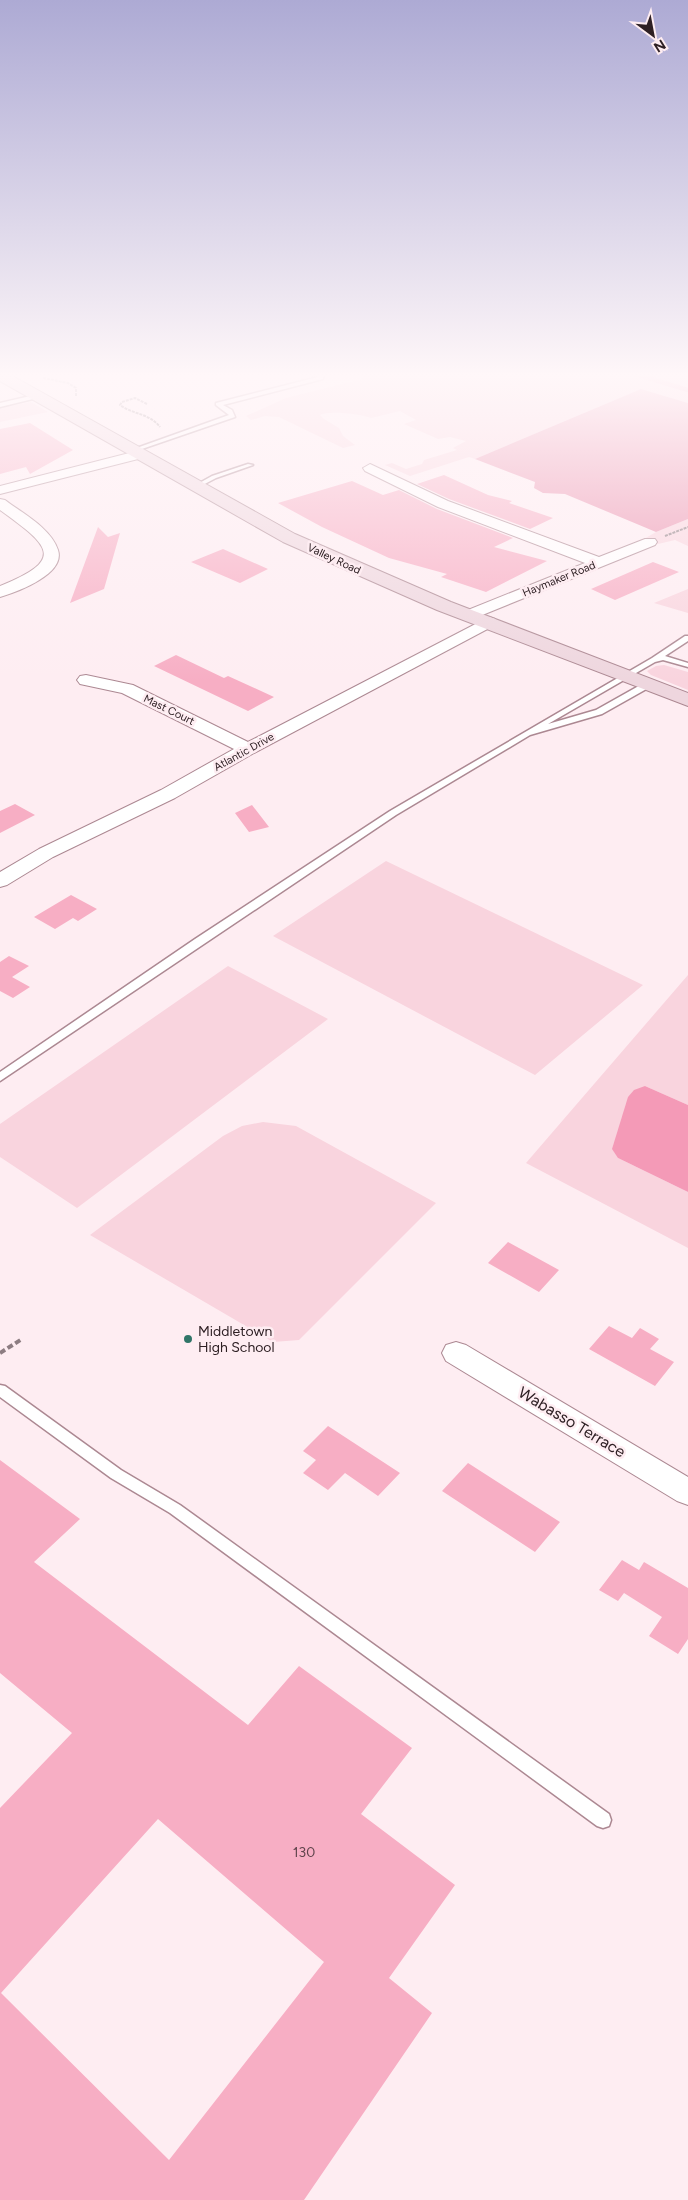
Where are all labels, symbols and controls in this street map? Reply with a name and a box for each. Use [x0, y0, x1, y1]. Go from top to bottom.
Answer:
north arrow [628, 10, 678, 60]
text: N [651, 36, 669, 56]
street label: Valley Road [305, 541, 363, 577]
street label: Haymaker Road [521, 558, 597, 600]
street label: Mast Court [141, 692, 197, 728]
street label: Atlantic Drive [212, 730, 276, 774]
place label: Middletown High School [198, 1323, 275, 1356]
marker: Middletown High School [182, 1333, 194, 1345]
street label: Wabasso Terrace [515, 1383, 629, 1462]
house number: 130 [293, 1844, 315, 1861]

